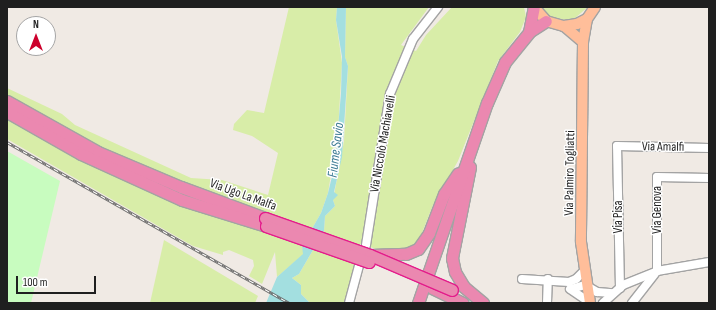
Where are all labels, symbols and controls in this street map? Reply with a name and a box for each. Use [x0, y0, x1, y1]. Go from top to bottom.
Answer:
north arrow [16, 16, 56, 56]
text: N [33, 18, 39, 31]
street label: Via Niccolò Machiavelli [367, 94, 399, 194]
water label: Fiume Savio [324, 122, 348, 178]
street label: Via Palmiro Togliatti [561, 130, 579, 216]
street label: Via Amalfi [642, 139, 684, 155]
street label: Via Ugo La Malfa [207, 176, 279, 214]
street label: Via Genova [649, 186, 665, 234]
street label: Via Pisa [610, 201, 626, 233]
scale bar [18, 268, 98, 294]
text: 100 m [23, 275, 48, 290]

